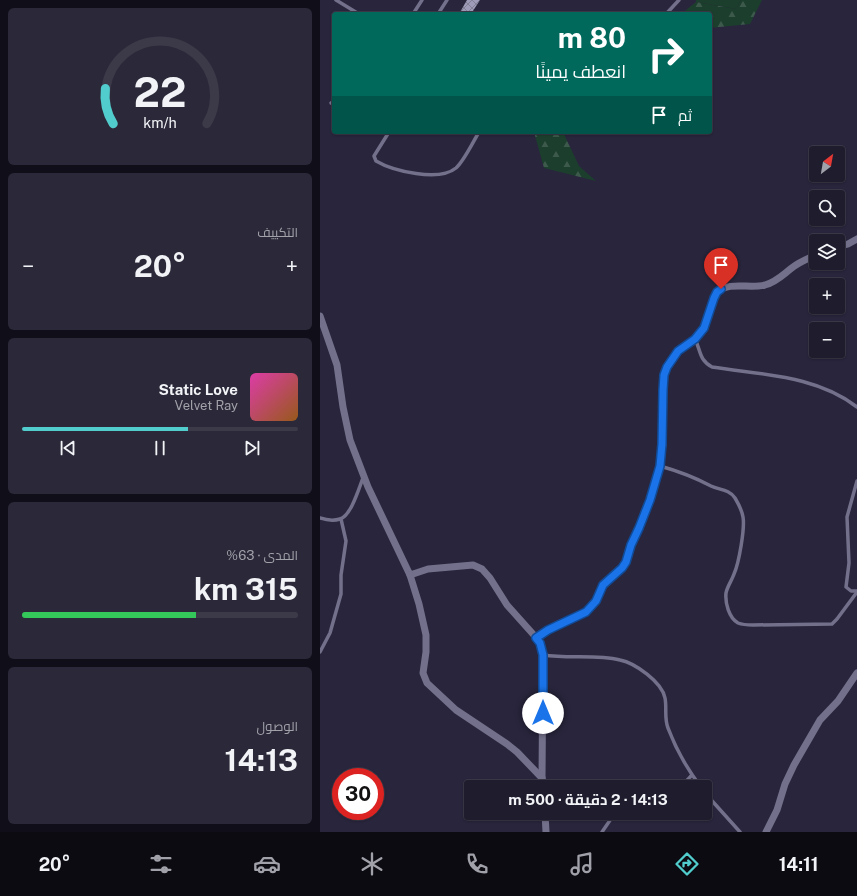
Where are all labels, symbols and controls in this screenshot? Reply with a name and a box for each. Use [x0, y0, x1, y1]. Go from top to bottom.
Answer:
text: 80 m [558, 21, 626, 54]
icon: right [640, 28, 692, 80]
text: انعطف يمينًا [535, 61, 626, 82]
text: 22 [134, 67, 186, 116]
icon: arrive [648, 104, 670, 126]
text: ثم [678, 107, 692, 124]
text: km/h [143, 114, 177, 131]
north arrow [809, 146, 845, 182]
map controls [809, 146, 845, 358]
button: search [809, 190, 845, 226]
text: التكييف [257, 225, 298, 240]
button: layers [809, 234, 845, 270]
text: 20° [134, 248, 186, 284]
pin [704, 248, 738, 289]
text: − [22, 253, 34, 279]
text: + [286, 253, 298, 279]
icon: arrive [710, 254, 732, 276]
button: + [809, 278, 845, 314]
button: − [809, 322, 845, 358]
text: Static Love [158, 381, 238, 398]
text: Velvet Ray [175, 398, 238, 413]
icon: previous [57, 437, 79, 459]
icon: pause [149, 437, 171, 459]
icon: next [241, 437, 263, 459]
text: المدى · 63% [226, 548, 298, 563]
text: 315 km [194, 571, 298, 607]
position arrow [522, 692, 564, 734]
text: الوصول [257, 719, 298, 734]
text: 14:13 [225, 742, 298, 778]
speed limit sign: 30 [332, 768, 384, 820]
text: 14:13 · 2 دقيقة · 500 m [508, 791, 668, 808]
icon: filters [147, 850, 175, 878]
icon: car [253, 850, 281, 878]
icon: climate [358, 850, 386, 878]
icon: phone [463, 850, 491, 878]
icon: music [568, 850, 596, 878]
icon: directions [673, 850, 701, 878]
text: 20° [39, 854, 70, 875]
text: 14:11 [779, 854, 818, 875]

